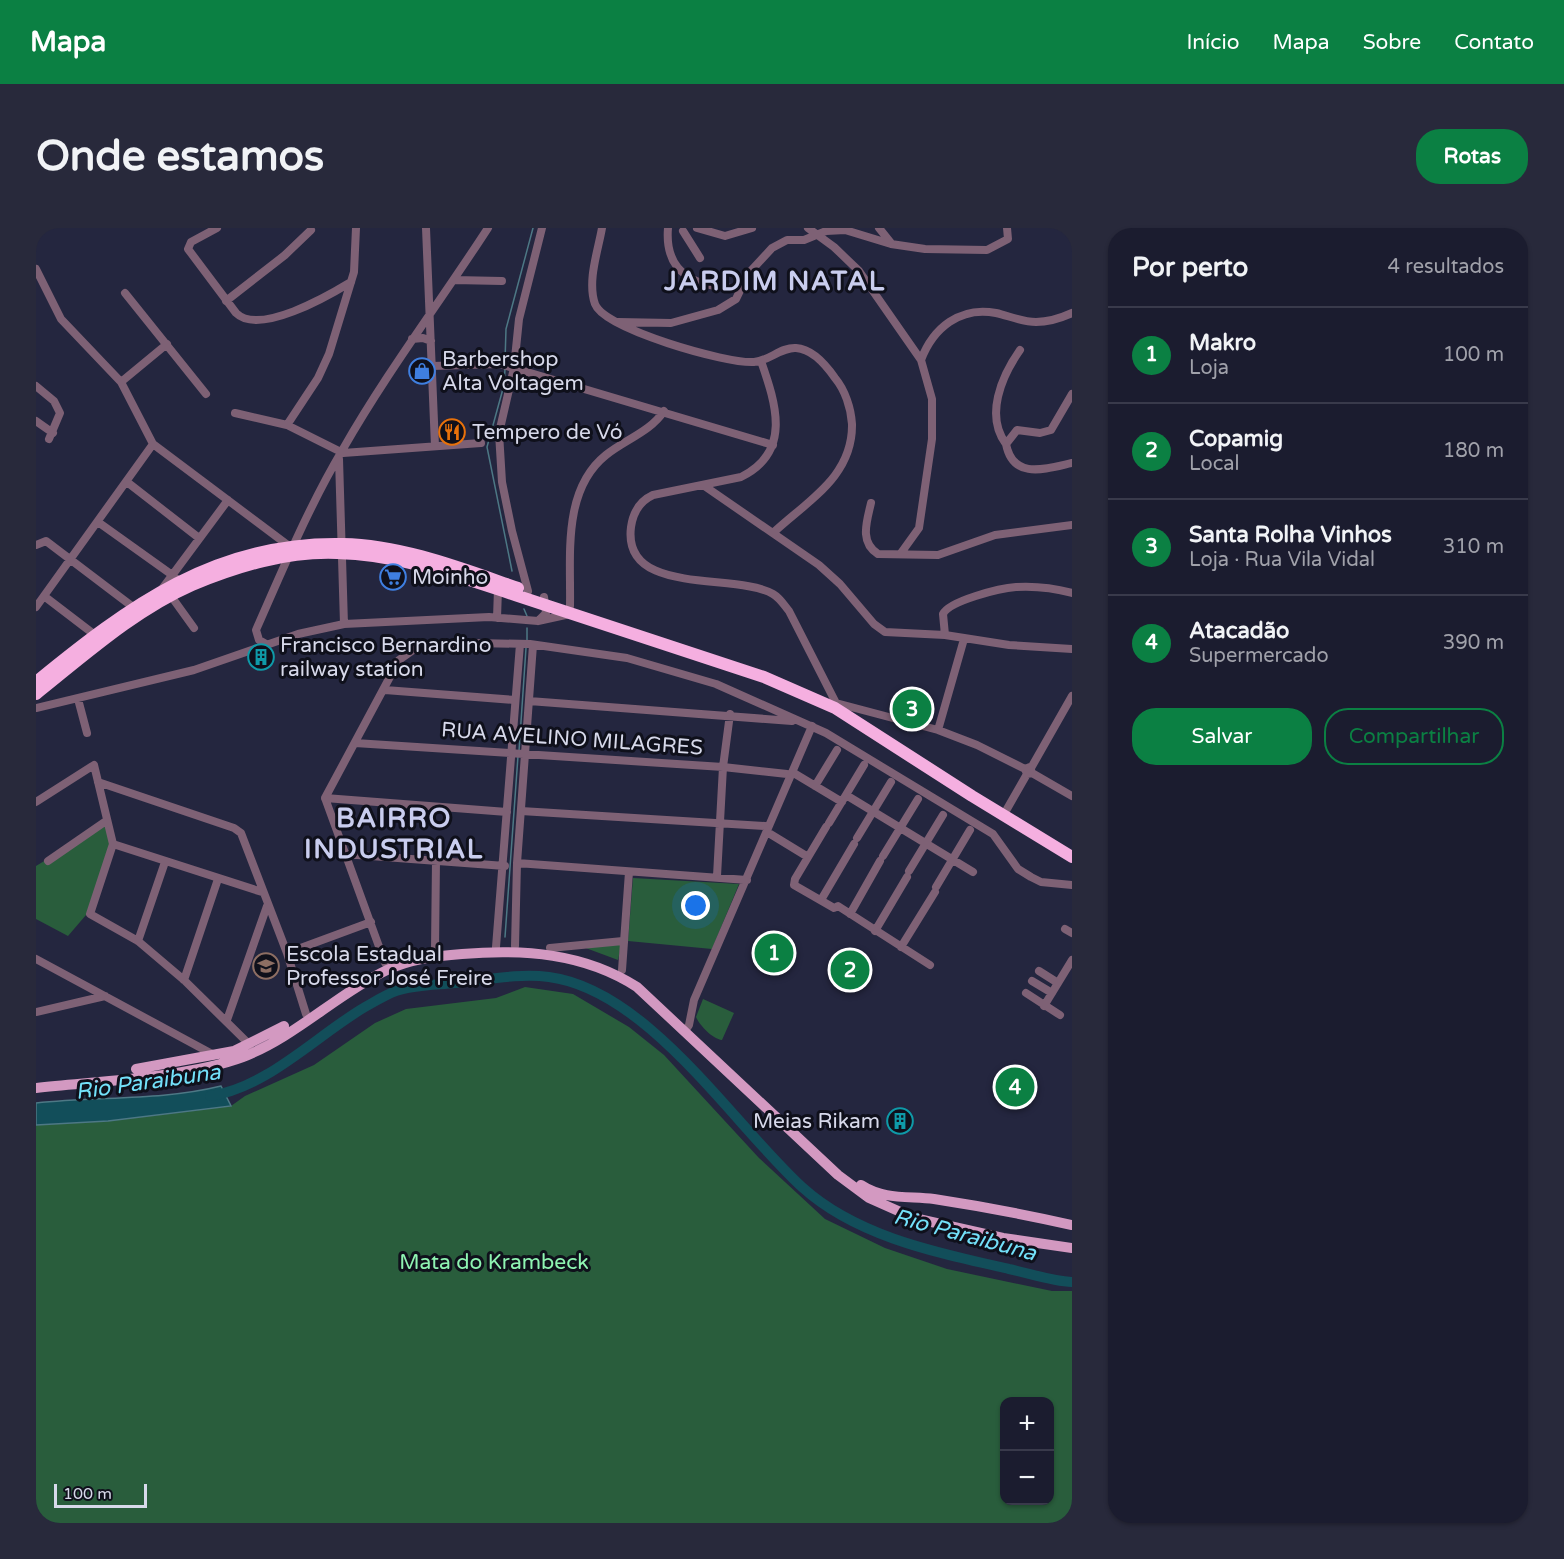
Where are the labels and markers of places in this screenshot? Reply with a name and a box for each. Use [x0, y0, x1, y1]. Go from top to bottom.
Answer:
place label: Barbershop Alta Voltagem [442, 347, 584, 396]
shop icon: Barbershop Alta Voltagem [407, 356, 437, 386]
restaurant icon: Tempero de Vó [437, 417, 467, 447]
place label: Tempero de Vó [472, 420, 623, 445]
supermarket icon: Moinho [378, 562, 408, 592]
place label: Moinho [412, 565, 488, 590]
place label: Francisco Bernardino railway station [280, 633, 491, 682]
building icon: Francisco Bernardino railway station [246, 642, 276, 672]
pin: 3 [892, 686, 932, 732]
pin: 1 [754, 930, 794, 976]
place label: Escola Estadual Professor José Freire [286, 942, 493, 991]
pin: 2 [830, 948, 870, 992]
school or university icon: Escola Estadual Professor José Freire [251, 951, 281, 981]
pin: 4 [996, 1064, 1034, 1110]
building icon: Meias Rikam [885, 1106, 915, 1136]
place label: Meias Rikam [753, 1109, 880, 1134]

